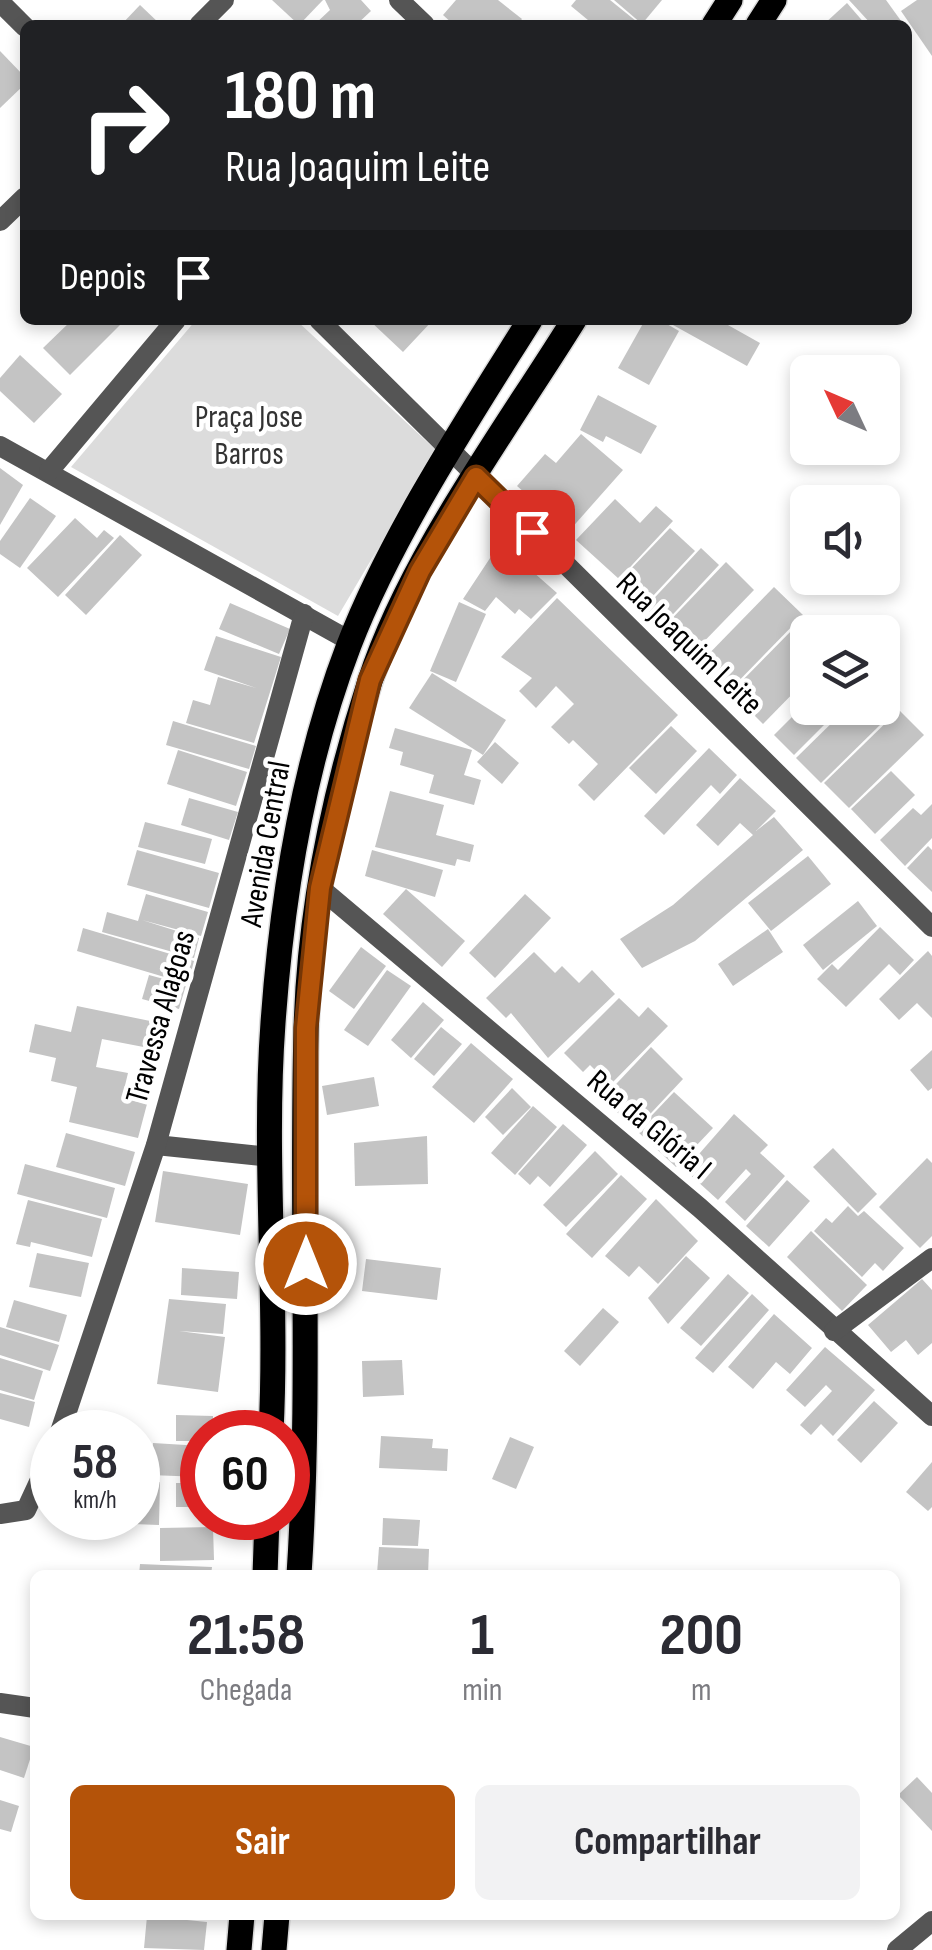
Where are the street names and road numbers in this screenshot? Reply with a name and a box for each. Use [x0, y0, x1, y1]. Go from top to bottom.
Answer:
street label: Rua Joaquim Leite [608, 564, 770, 724]
street label: Avenida Central [232, 758, 300, 931]
street label: Travessa Alagoas [118, 926, 204, 1108]
street label: Rua da Glória I [579, 1062, 719, 1188]

